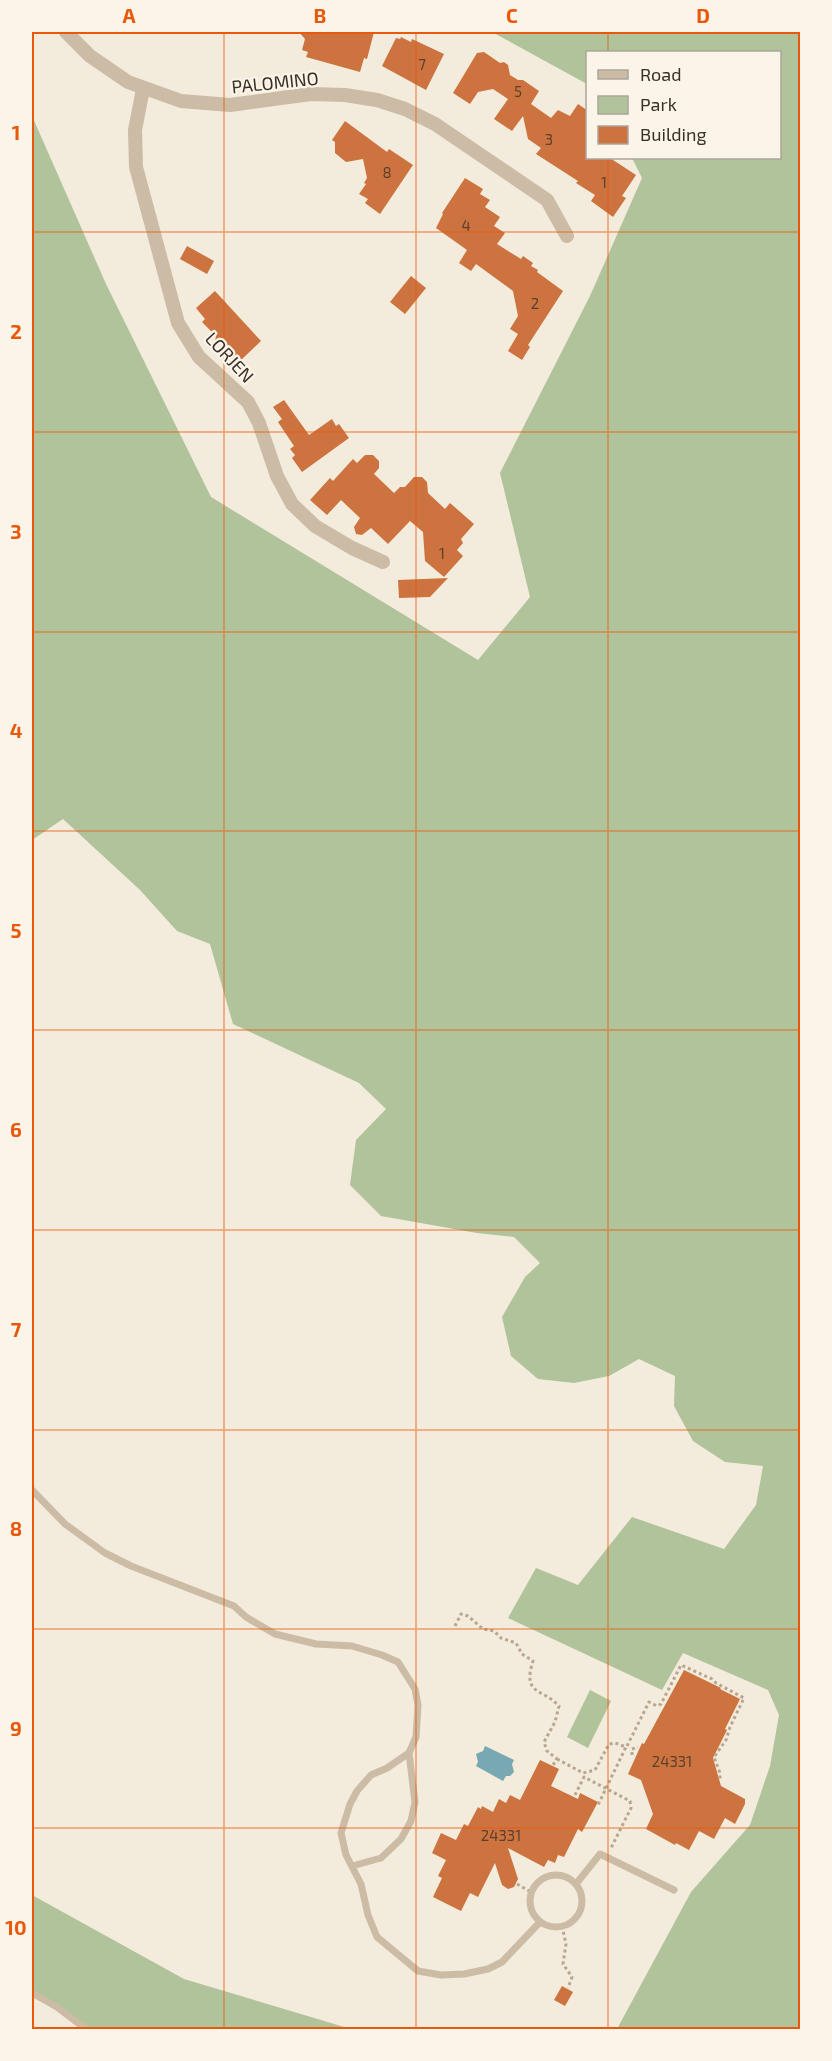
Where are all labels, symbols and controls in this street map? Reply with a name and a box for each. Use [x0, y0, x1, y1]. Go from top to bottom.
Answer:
text: A [122, 3, 136, 27]
text: B [314, 3, 326, 27]
text: C [506, 3, 518, 27]
text: D [696, 3, 710, 27]
legend [586, 51, 781, 159]
house number: 7 [418, 55, 426, 73]
text: Road [640, 63, 681, 85]
street label: PALOMINO [230, 66, 320, 98]
house number: 5 [514, 82, 522, 100]
text: Park [640, 93, 677, 115]
text: 1 [12, 120, 20, 144]
text: Building [640, 123, 707, 145]
house number: 3 [545, 130, 553, 148]
house number: 8 [382, 163, 392, 181]
house number: 1 [601, 173, 607, 191]
house number: 4 [461, 216, 471, 234]
house number: 2 [531, 294, 539, 312]
text: 2 [10, 319, 22, 343]
street label: LORJEN [201, 327, 259, 387]
text: 3 [10, 519, 22, 543]
house number: 1 [439, 544, 445, 562]
text: 4 [10, 718, 23, 742]
text: 5 [10, 918, 22, 942]
text: 6 [10, 1117, 22, 1141]
text: 7 [11, 1317, 22, 1341]
text: 8 [10, 1516, 22, 1540]
text: 9 [10, 1716, 22, 1740]
house number: 24331 [652, 1752, 692, 1770]
house number: 24331 [481, 1826, 521, 1844]
text: 10 [5, 1915, 27, 1939]

